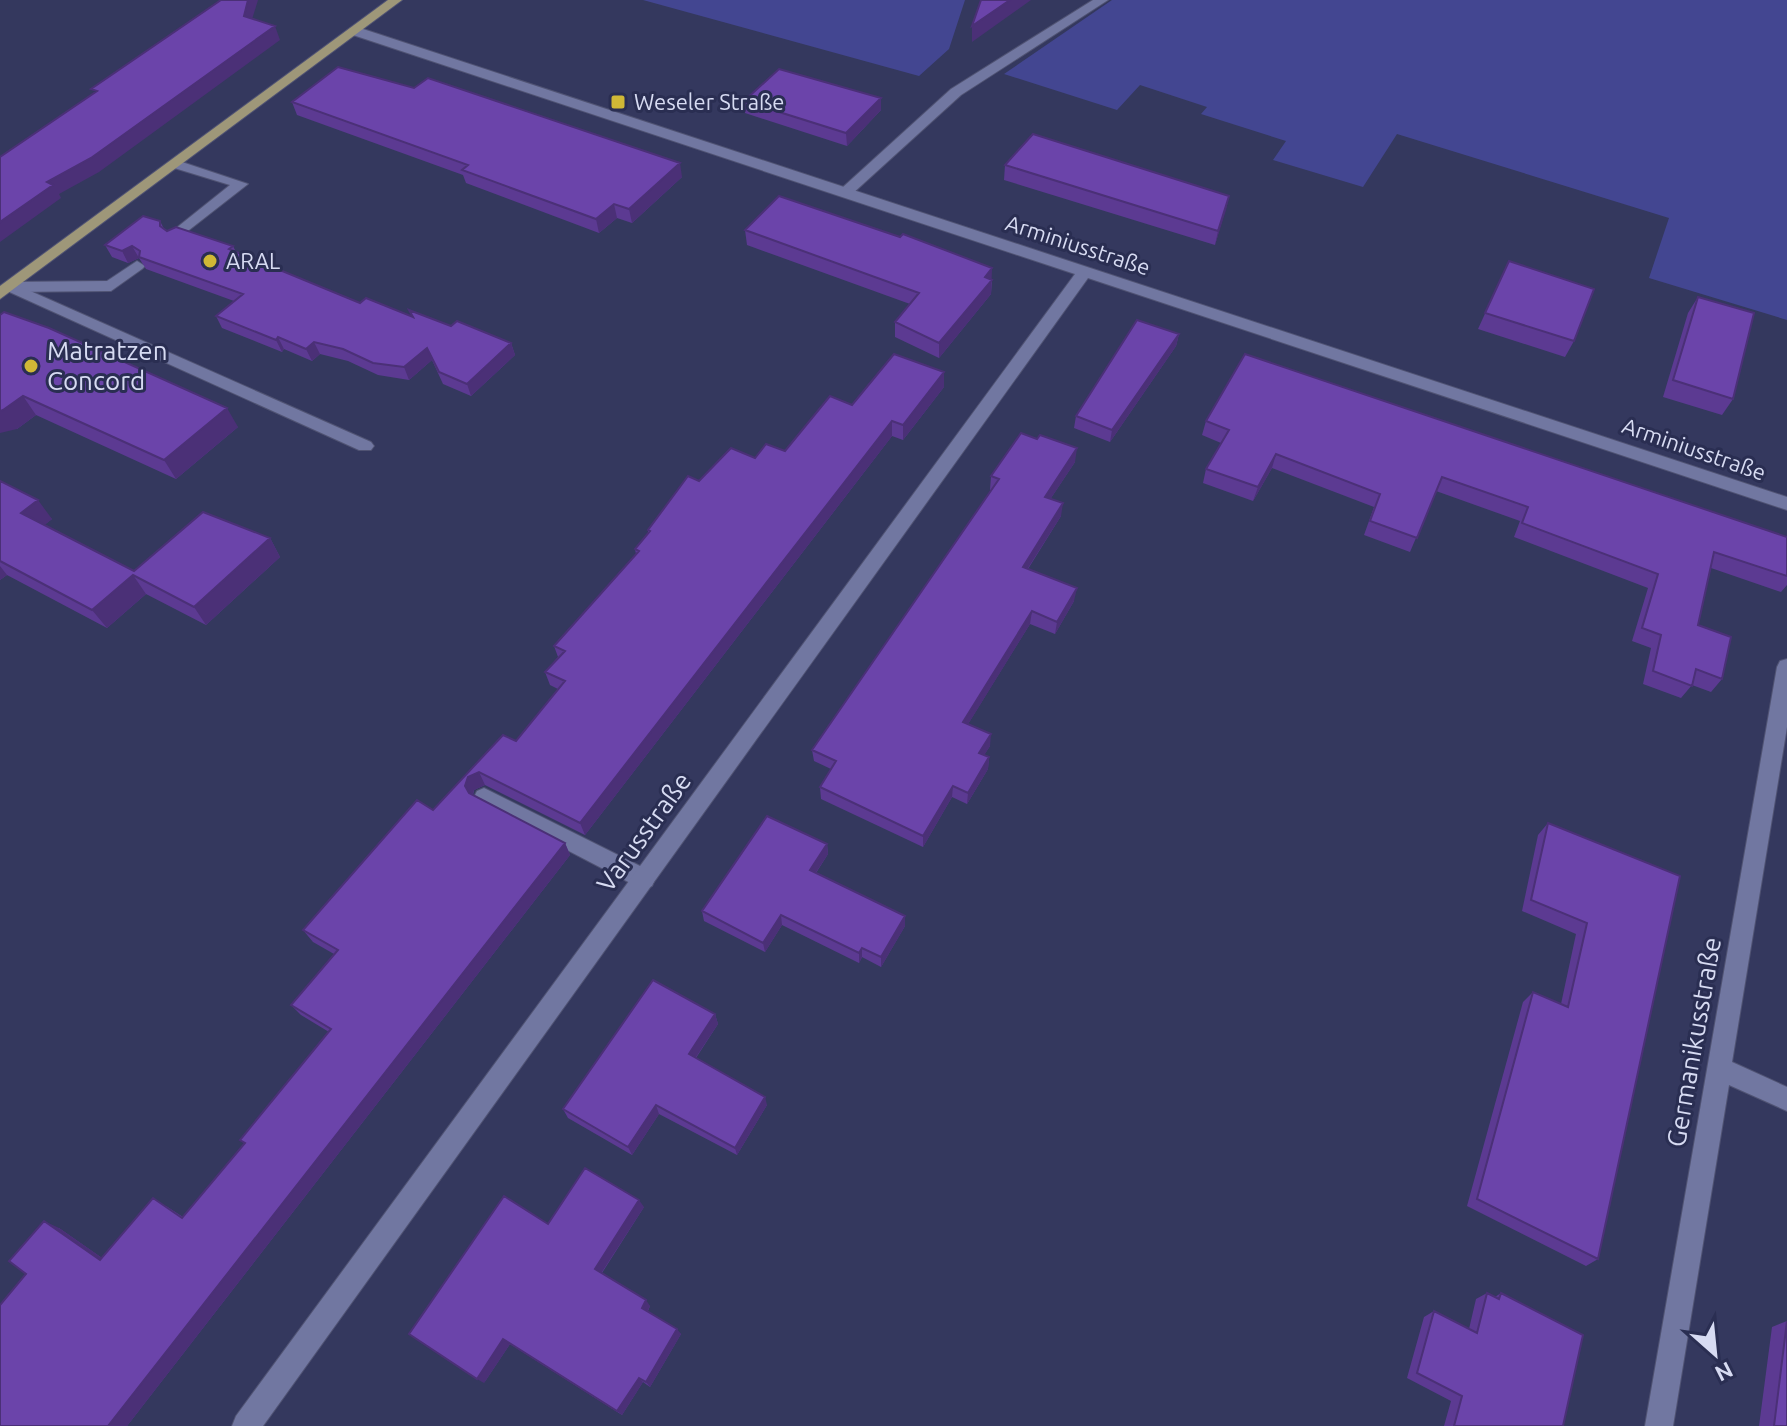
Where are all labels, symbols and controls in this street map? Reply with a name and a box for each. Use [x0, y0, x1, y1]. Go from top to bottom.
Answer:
place label: Weseler Straße [634, 89, 784, 114]
marker: Weseler Straße [609, 93, 627, 111]
street label: Arminiusstraße [1003, 209, 1153, 280]
place label: ARAL [226, 248, 280, 273]
marker: ARAL [201, 252, 219, 270]
place label: Matratzen Concord [47, 336, 168, 395]
marker: Matratzen Concord [22, 357, 40, 375]
street label: Arminiusstraße [1619, 412, 1769, 485]
street label: Varusstraße [591, 766, 697, 897]
street label: Germanikusstraße [1661, 935, 1726, 1149]
north arrow [1675, 1314, 1755, 1394]
text: N [1711, 1357, 1737, 1387]

